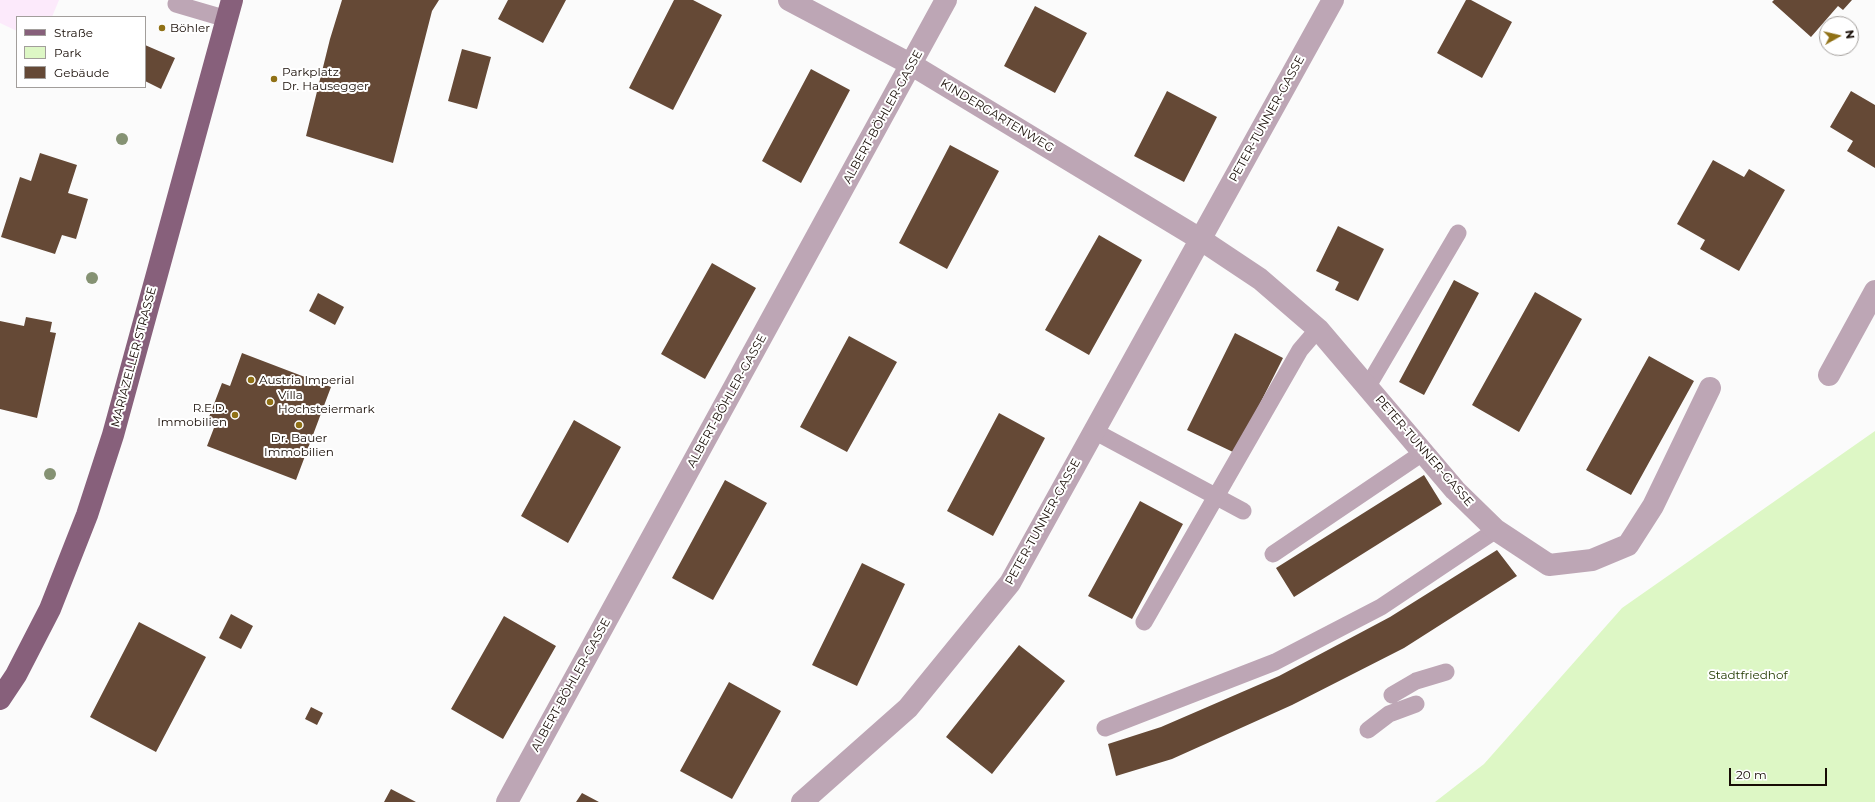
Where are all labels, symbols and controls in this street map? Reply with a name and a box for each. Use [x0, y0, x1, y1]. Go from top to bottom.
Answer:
legend [16, 16, 146, 88]
north arrow [1819, 16, 1859, 56]
place label: Böhler [170, 21, 210, 35]
marker: Böhler [157, 23, 167, 33]
text: Straße [54, 25, 93, 40]
text: N [1842, 29, 1857, 40]
text: Park [54, 45, 81, 60]
street label: ALBERT-BÖHLER-GASSE [840, 48, 926, 186]
street label: PETER-TUNNER-GASSE [1226, 53, 1308, 185]
text: Gebäude [54, 65, 109, 80]
place label: Parkplatz Dr. Hausegger [282, 65, 369, 93]
marker: Parkplatz Dr. Hausegger [269, 74, 279, 84]
street label: KINDERGARTENWEG [938, 76, 1056, 156]
street label: MARIAZELLER STRASSE [108, 285, 160, 429]
street label: ALBERT-BÖHLER-GASSE [684, 332, 770, 470]
place label: Austria Imperial [259, 373, 354, 387]
marker: Austria Imperial [246, 375, 256, 385]
place label: Villa Hochsteiermark [278, 388, 375, 416]
street label: PETER-TUNNER-GASSE [1372, 393, 1476, 509]
marker: Villa Hochsteiermark [265, 397, 275, 407]
place label: R.E.D. Immobilien [157, 401, 227, 429]
marker: R.E.D. Immobilien [230, 410, 240, 420]
marker: Dr. Bauer Immobilien [294, 420, 304, 430]
place label: Dr. Bauer Immobilien [264, 431, 334, 459]
street label: PETER-TUNNER-GASSE [1002, 456, 1084, 588]
street label: ALBERT-BÖHLER-GASSE [528, 616, 614, 754]
park label: Stadtfriedhof [1708, 668, 1788, 682]
scale bar [1731, 760, 1829, 786]
text: 20 m [1736, 767, 1767, 782]

